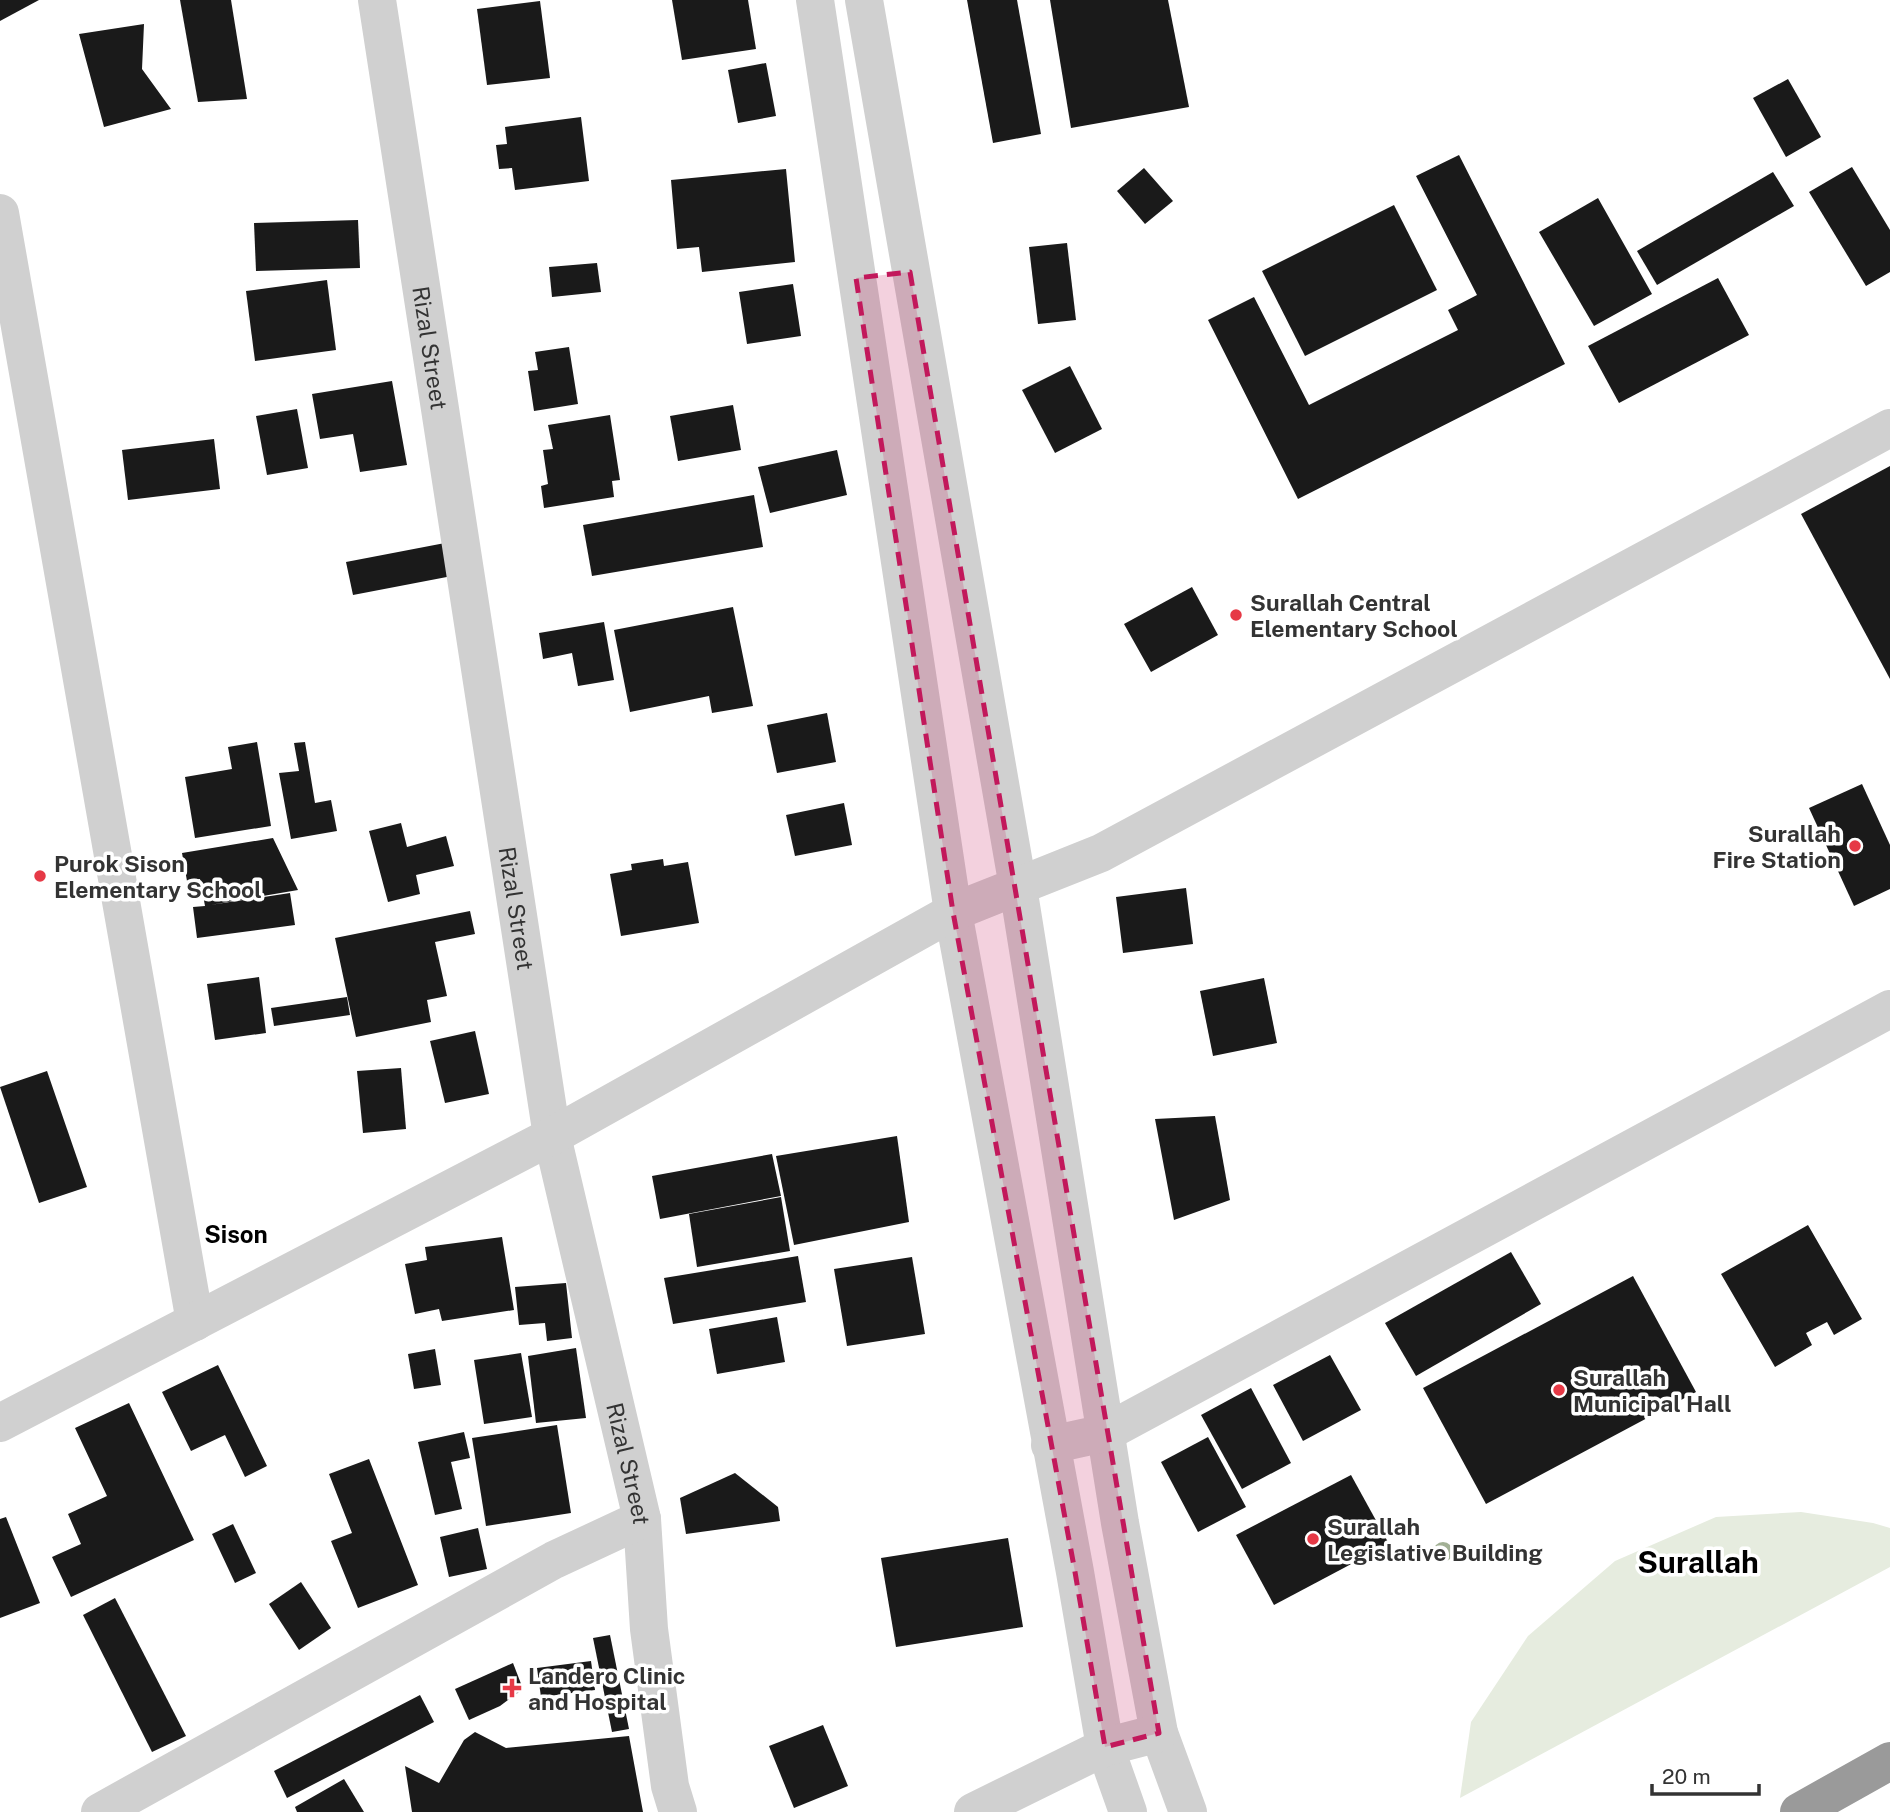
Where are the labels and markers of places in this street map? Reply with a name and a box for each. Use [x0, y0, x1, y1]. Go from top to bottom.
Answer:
place label: Surallah Central Elementary School [1250, 589, 1458, 642]
marker: Surallah Central Elementary School [1228, 607, 1244, 623]
place label: Surallah Fire Station [1713, 820, 1841, 873]
marker: Surallah Fire Station [1847, 838, 1863, 854]
place label: Purok Sison Elementary School [54, 850, 262, 903]
marker: Purok Sison Elementary School [32, 868, 48, 884]
place label: Surallah Municipal Hall [1573, 1364, 1732, 1417]
marker: Surallah Municipal Hall [1551, 1382, 1567, 1398]
place label: Surallah Legislative Building [1327, 1513, 1543, 1566]
marker: Surallah Legislative Building [1305, 1531, 1321, 1547]
place label: Landero Clinic and Hospital [528, 1662, 685, 1715]
marker: Landero Clinic and Hospital [502, 1678, 522, 1698]

